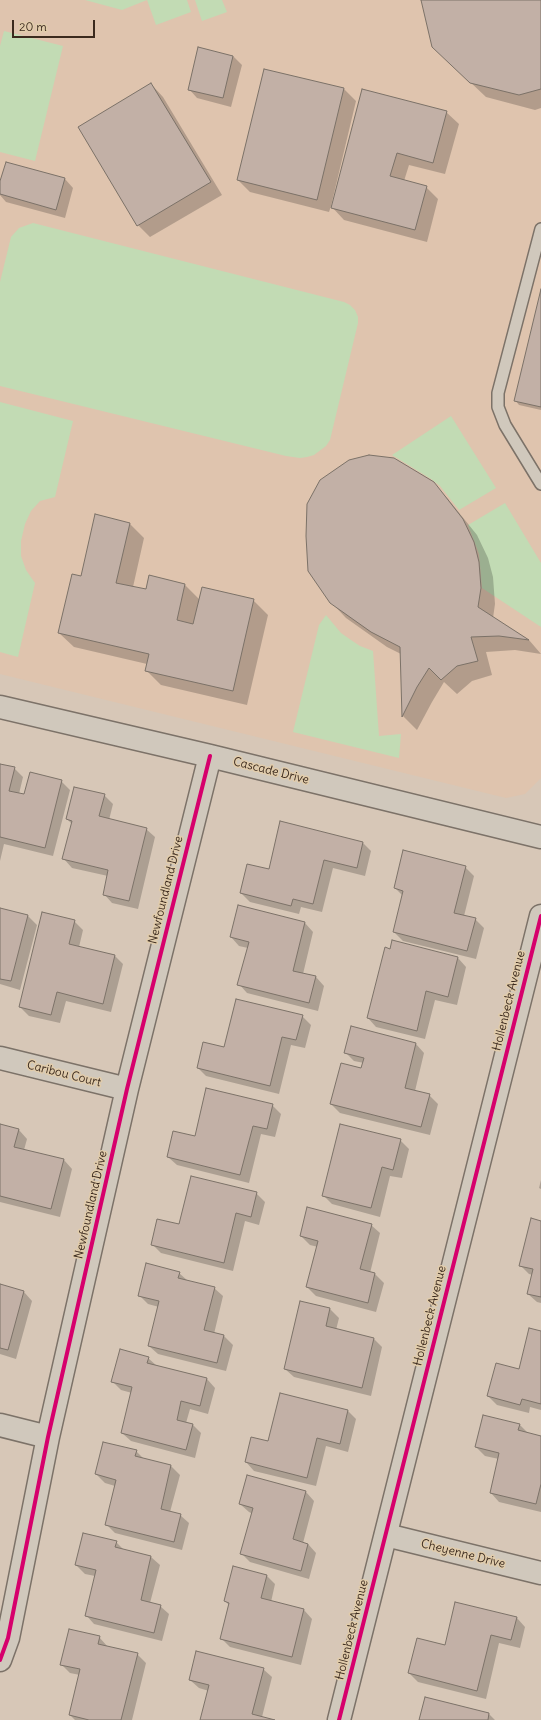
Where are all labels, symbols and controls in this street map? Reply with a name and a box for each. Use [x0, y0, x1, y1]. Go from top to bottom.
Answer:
scale bar [14, 12, 97, 38]
text: 20 m [19, 19, 47, 34]
street label: Cascade Drive [232, 755, 310, 787]
street label: Newfoundland Drive [146, 835, 186, 945]
street label: Hollenbeck Avenue [490, 950, 528, 1052]
street label: Caribou Court [25, 1058, 103, 1090]
street label: Newfoundland Drive [72, 1150, 110, 1260]
street label: Hollenbeck Avenue [411, 1265, 449, 1367]
street label: Cheyenne Drive [419, 1537, 507, 1571]
street label: Hollenbeck Avenue [333, 1579, 371, 1681]

